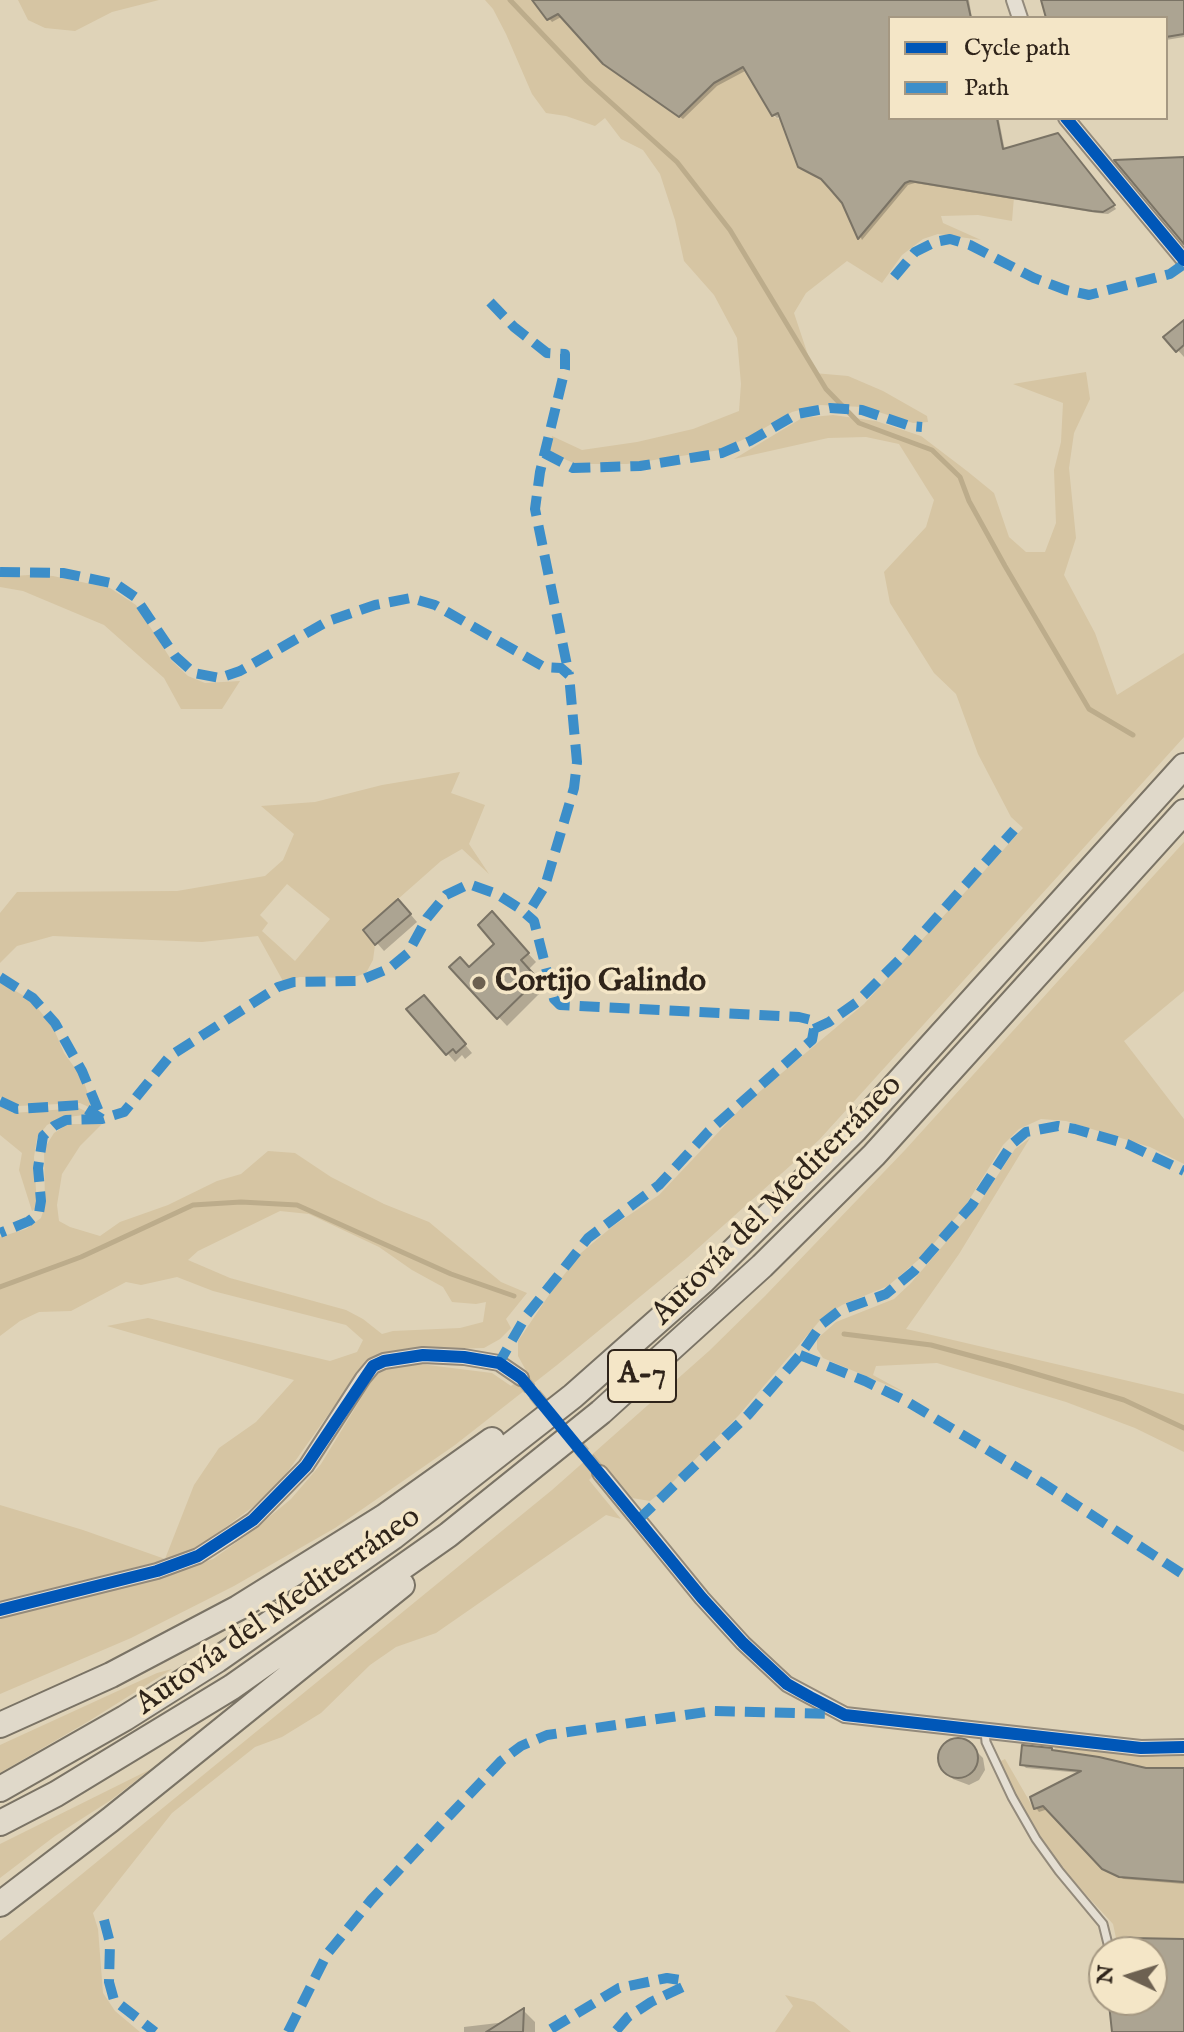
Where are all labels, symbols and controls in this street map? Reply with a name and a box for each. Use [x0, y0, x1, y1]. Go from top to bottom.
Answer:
legend [888, 16, 1168, 120]
text: Cycle path [964, 33, 1070, 64]
text: Path [964, 73, 1009, 104]
place label: Cortijo Galindo [495, 964, 706, 1002]
marker: Cortijo Galindo [470, 974, 488, 992]
street label: Autovía del Mediterráneo [645, 1068, 911, 1334]
road number: A-7 [608, 1350, 676, 1402]
street label: Autovía del Mediterráneo [129, 1499, 429, 1725]
north arrow [1088, 1936, 1168, 2016]
text: N [1091, 1964, 1121, 1985]

